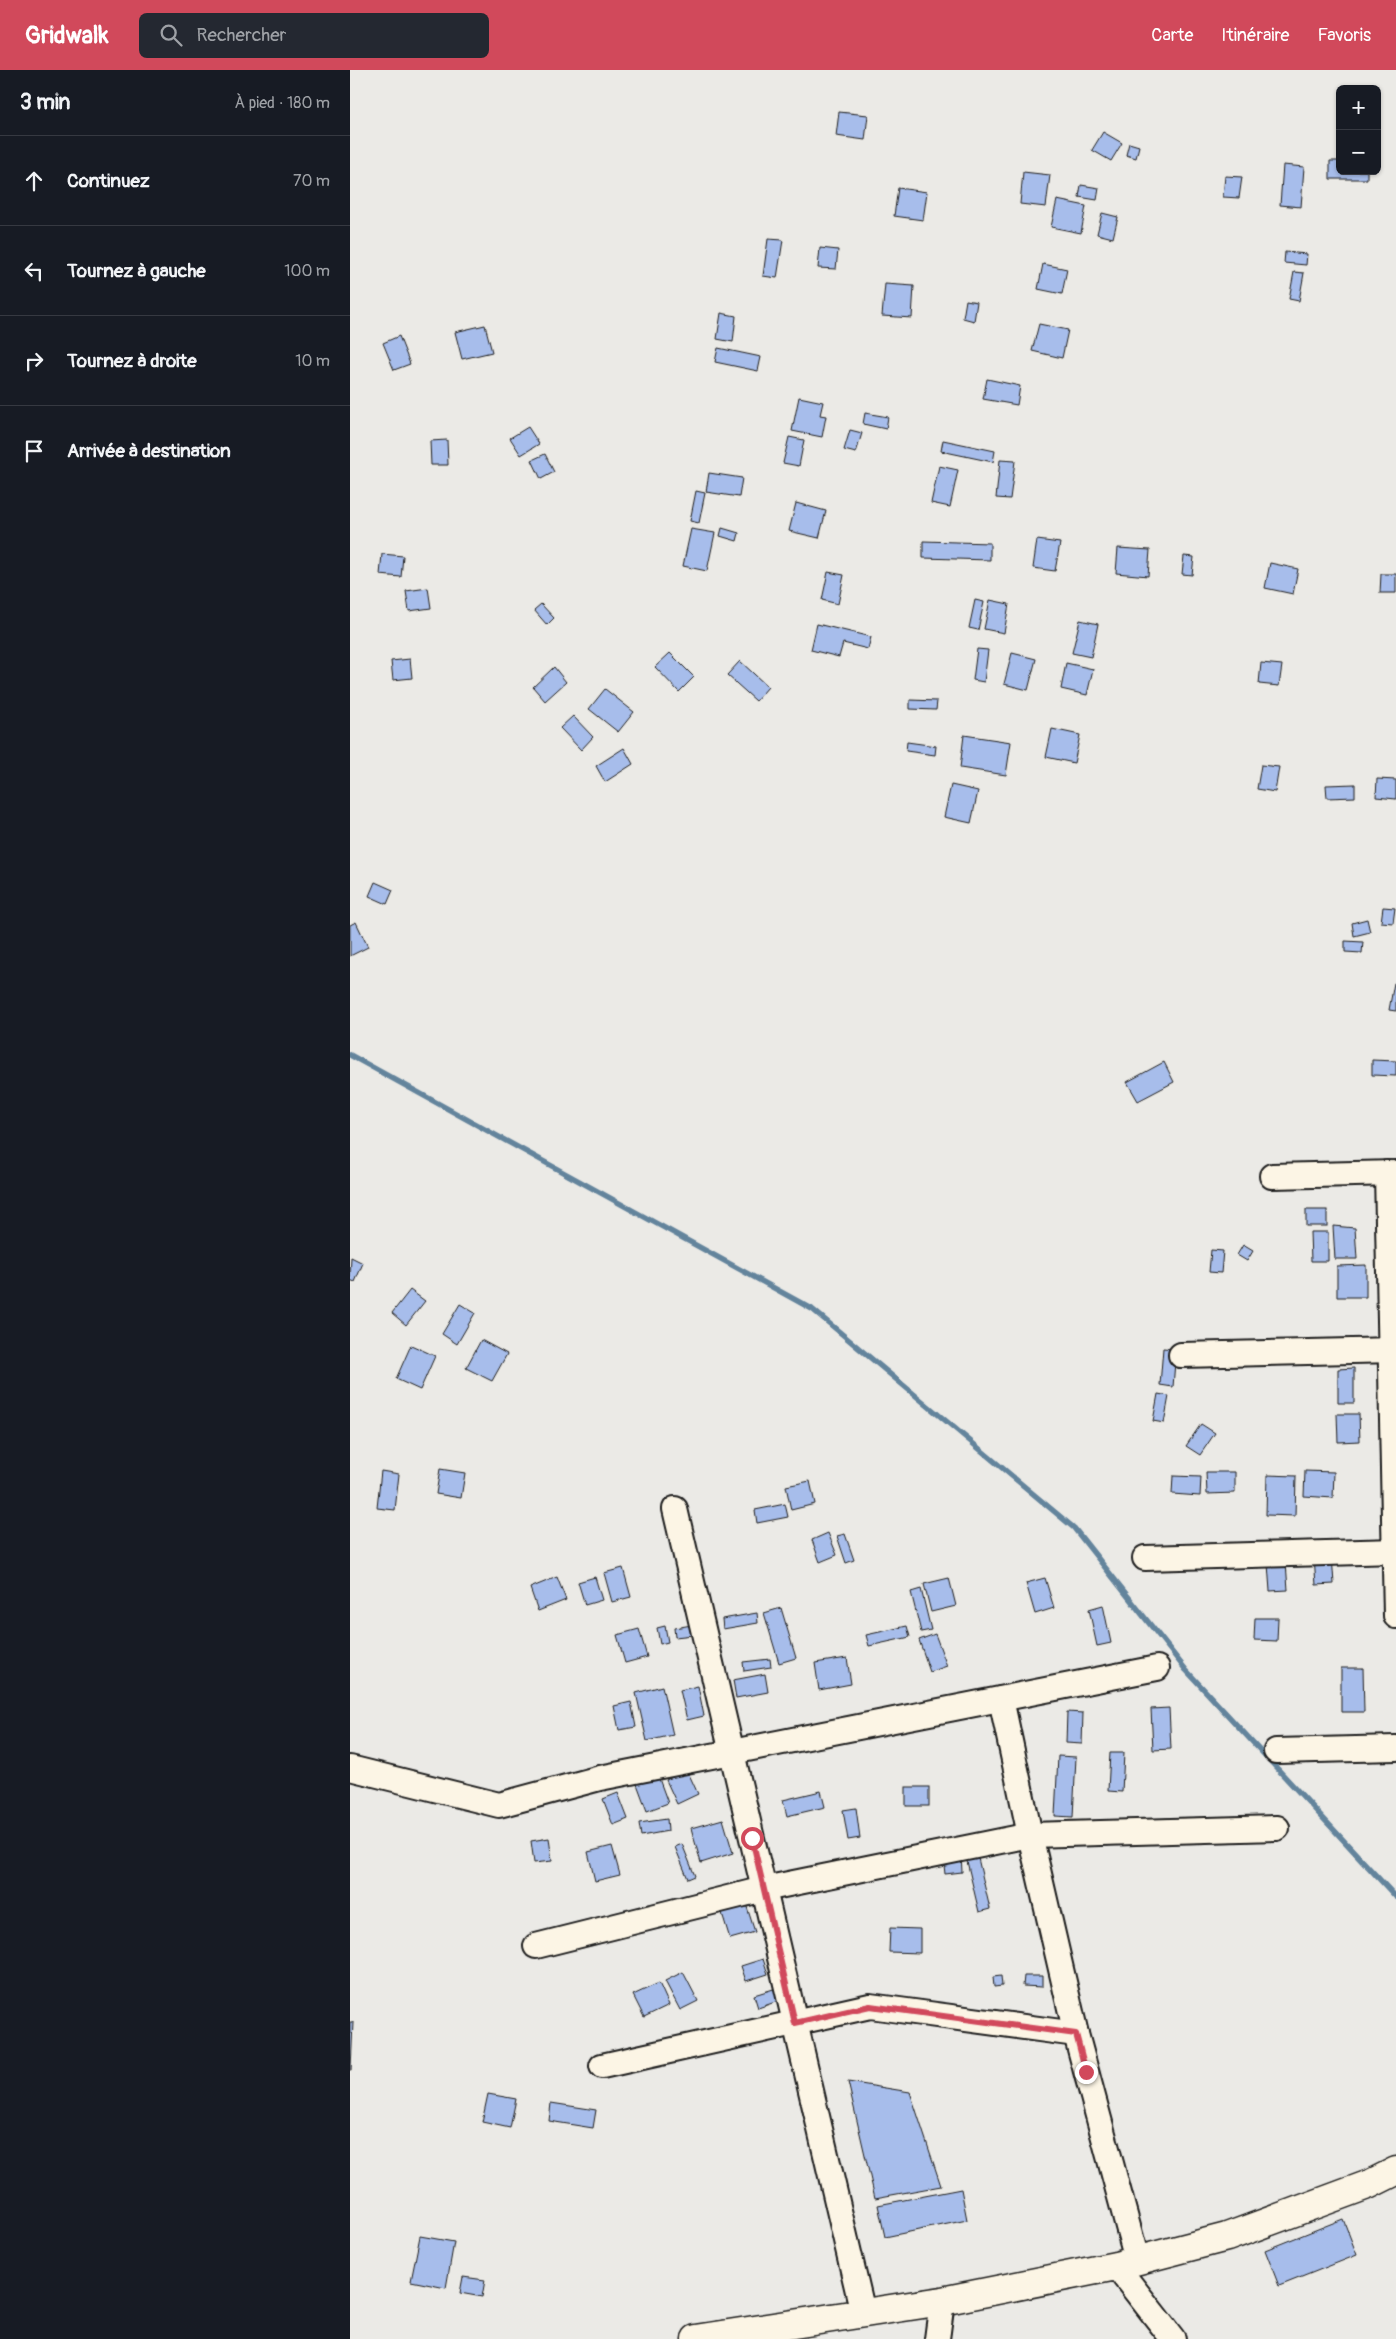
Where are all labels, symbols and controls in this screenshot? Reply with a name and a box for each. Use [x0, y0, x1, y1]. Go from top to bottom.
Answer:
search box [139, 13, 489, 58]
text: Gridwalk [25, 21, 109, 50]
icon: search [157, 21, 185, 49]
text: Rechercher [197, 23, 286, 47]
text: Carte [1151, 24, 1193, 47]
text: Itinéraire [1221, 24, 1289, 47]
text: Favoris [1317, 24, 1371, 47]
map controls [1336, 85, 1381, 175]
button: + [1336, 85, 1381, 130]
text: 3 min [20, 89, 70, 116]
text: À pied · 180 m [235, 93, 330, 113]
button: − [1336, 130, 1381, 175]
icon: ahead [20, 167, 48, 195]
text: Continuez [67, 169, 150, 193]
text: 70 m [293, 171, 330, 191]
icon: left [20, 257, 48, 285]
text: Tournez à gauche [67, 259, 206, 283]
text: 100 m [284, 261, 330, 281]
icon: right [20, 347, 48, 375]
text: Tournez à droite [67, 349, 197, 373]
text: 10 m [295, 351, 330, 371]
icon: arrive [20, 437, 48, 465]
text: Arrivée à destination [67, 439, 231, 463]
route start [741, 1827, 764, 1850]
route end [1075, 2061, 1098, 2084]

